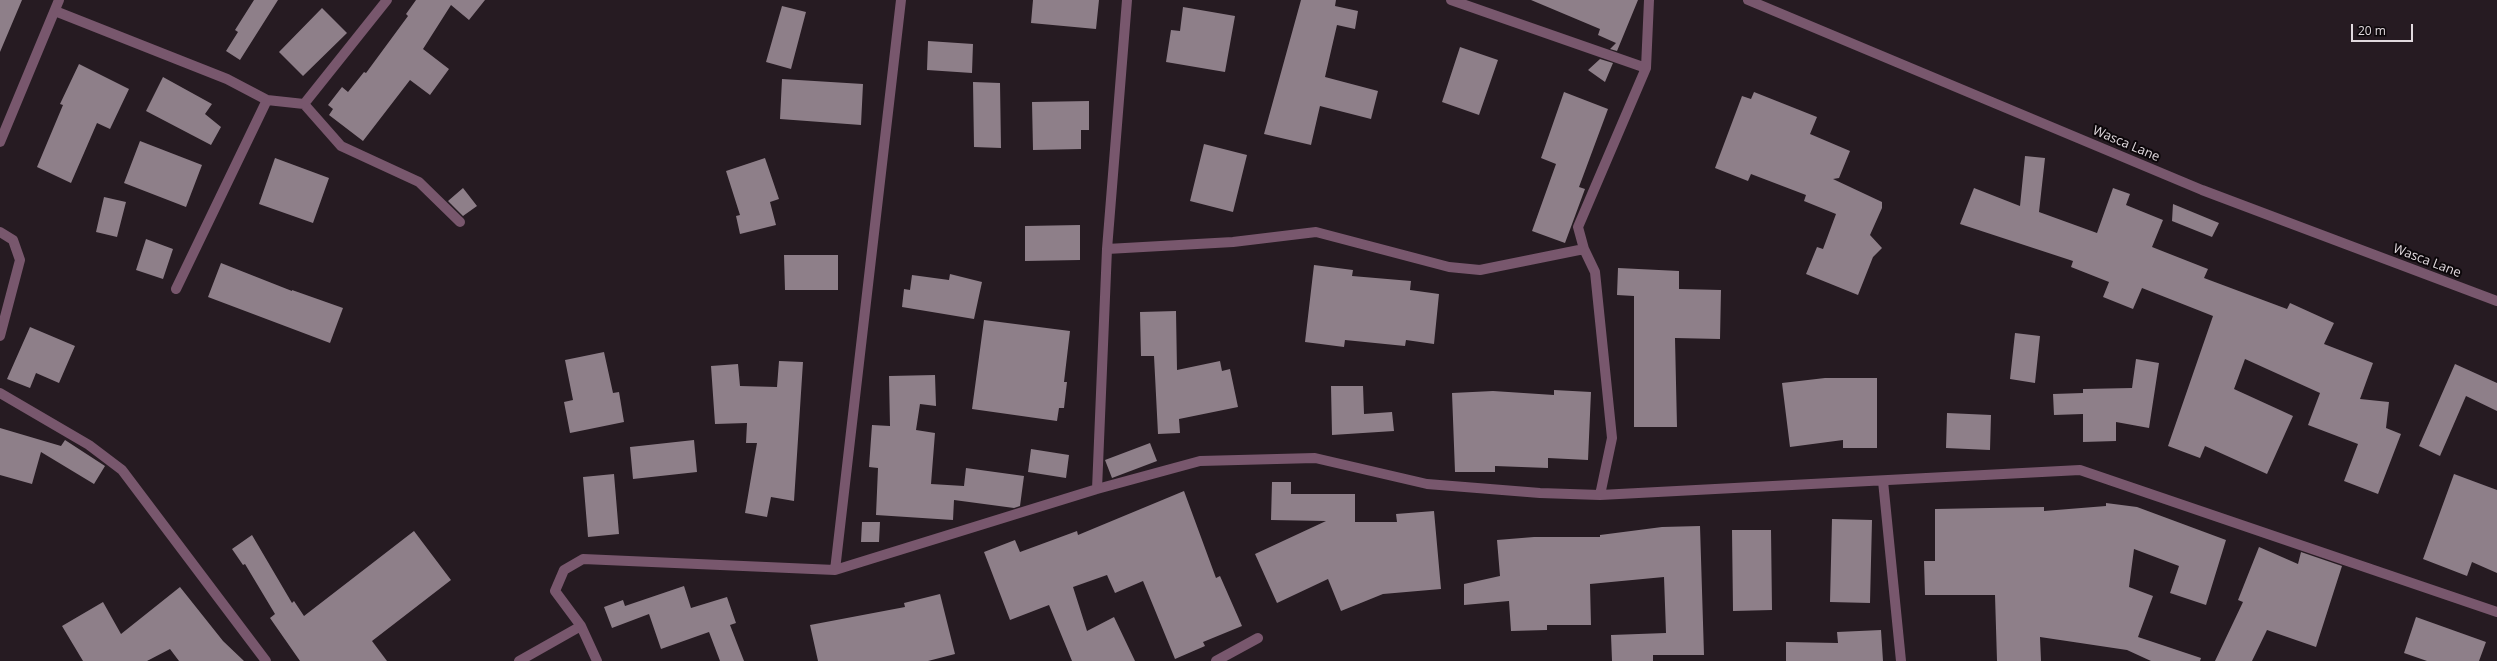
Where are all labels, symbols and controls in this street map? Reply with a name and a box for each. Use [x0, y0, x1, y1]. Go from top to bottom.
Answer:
scale bar [2353, 16, 2415, 42]
text: 20 m [2358, 22, 2386, 39]
street label: Wasca Lane [2090, 123, 2162, 165]
street label: Wasca Lane [2391, 241, 2463, 281]

